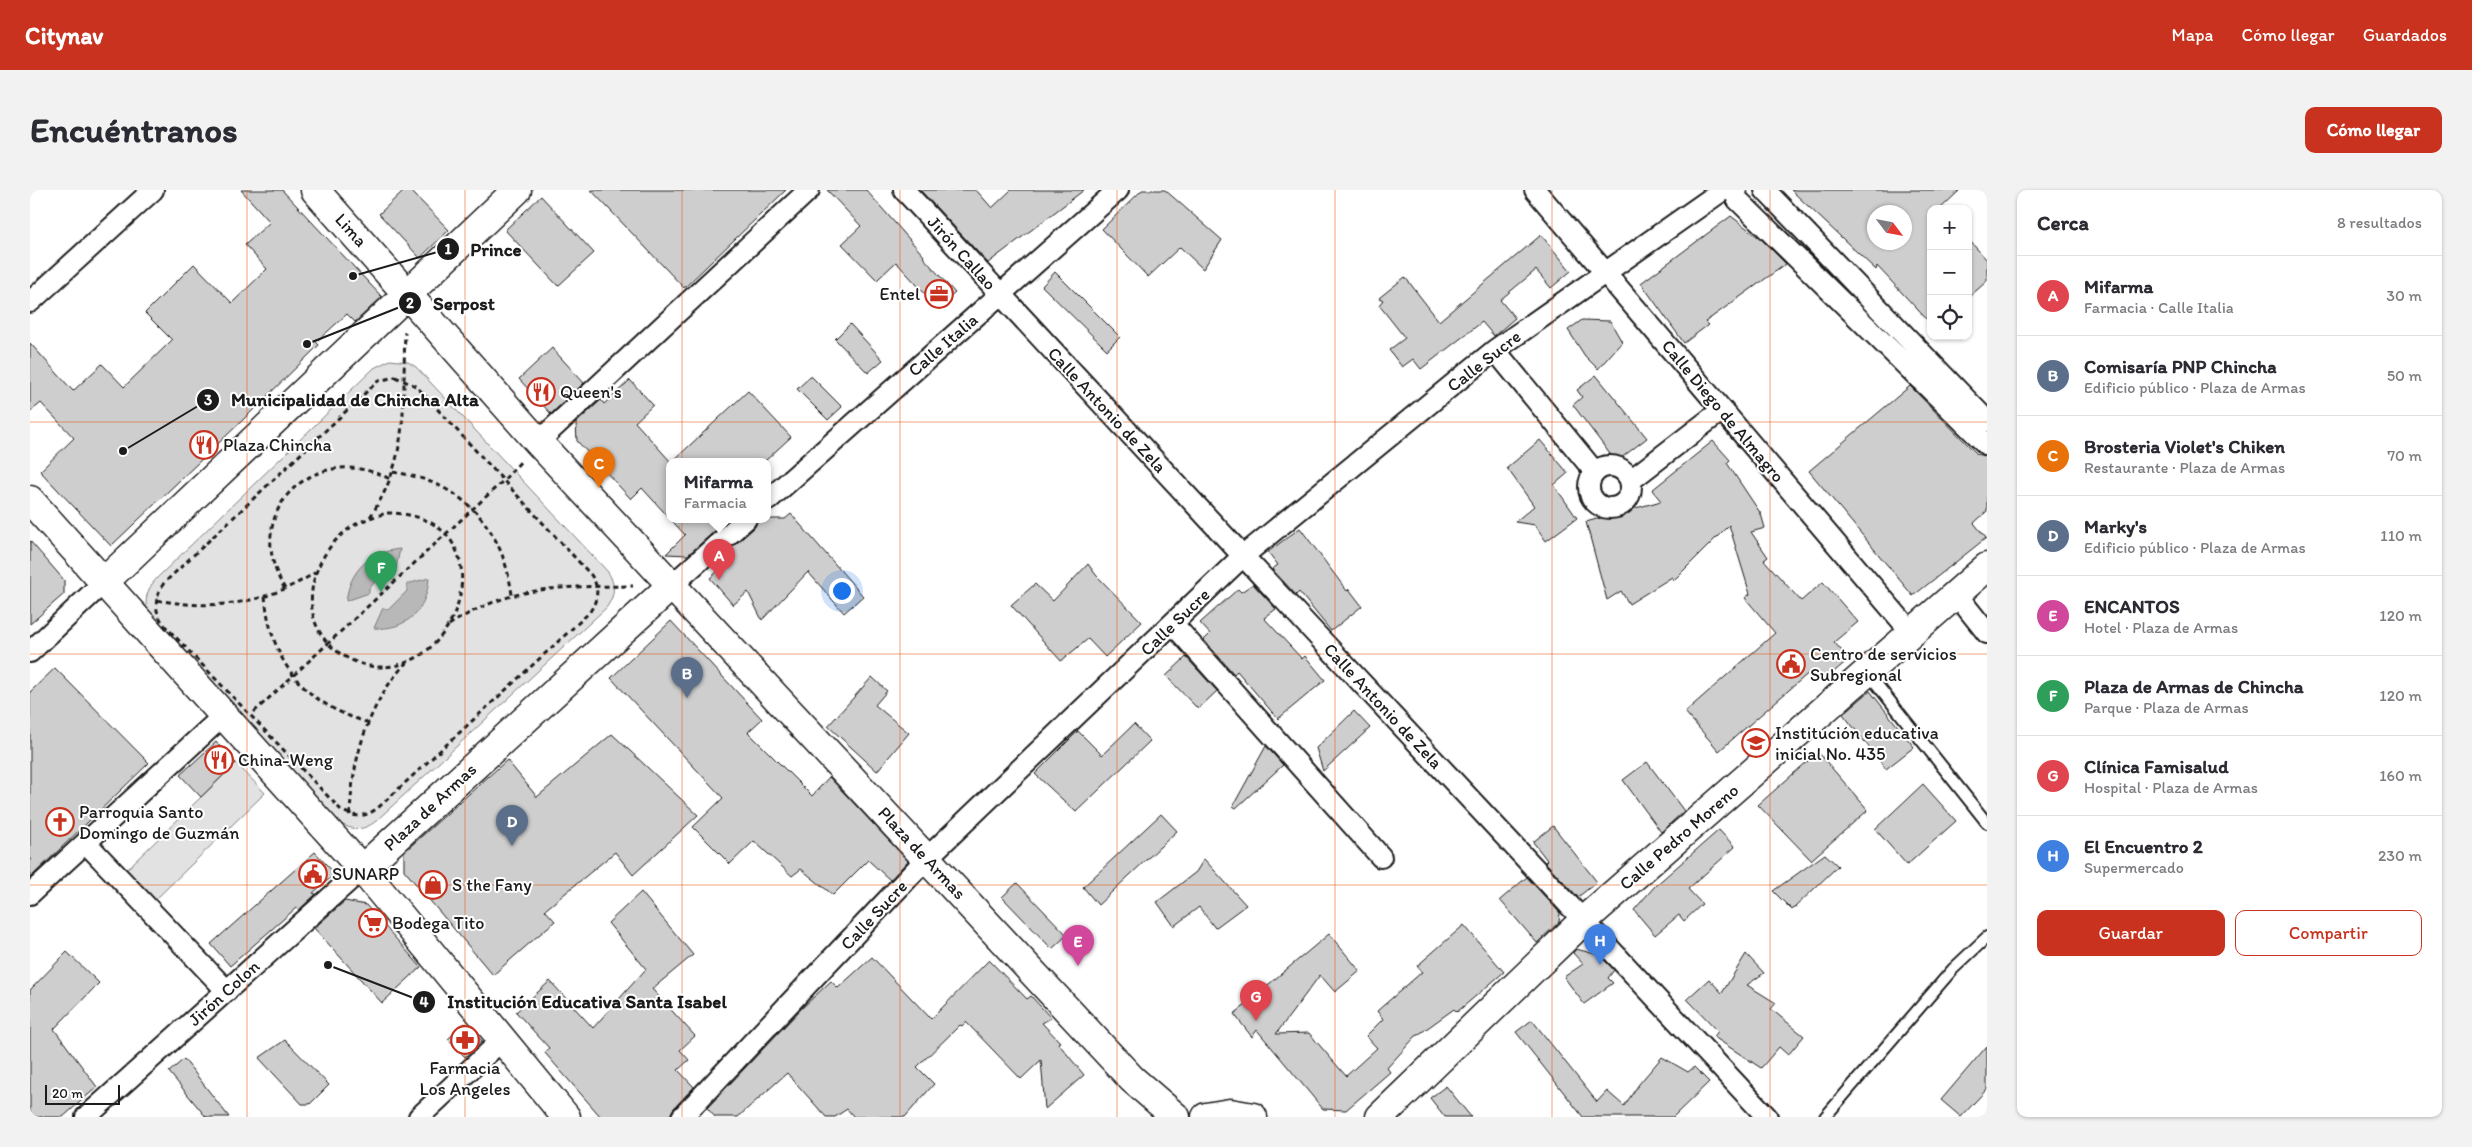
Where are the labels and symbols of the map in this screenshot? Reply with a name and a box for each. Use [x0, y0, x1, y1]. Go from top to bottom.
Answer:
north arrow [1867, 205, 1912, 250]
street label: Lima [330, 209, 372, 251]
street label: Jirón Callao [923, 211, 1001, 295]
callout: Prince [435, 232, 532, 266]
text: Prince [470, 238, 522, 261]
text: 1 [445, 240, 452, 258]
office icon: Entel [924, 279, 954, 309]
place label: Entel [880, 283, 920, 305]
callout: Serpost [398, 286, 505, 320]
text: Serpost [433, 292, 495, 315]
text: 2 [406, 294, 414, 312]
street label: Calle Italia [904, 309, 982, 381]
street label: Calle Sucre [1443, 325, 1525, 397]
street label: Calle Diego de Almagro [1657, 335, 1789, 487]
street label: Calle Antonio de Zela [1043, 342, 1171, 478]
restaurant icon: Queen's [526, 377, 556, 407]
place label: Queen's [560, 381, 622, 403]
callout: Municipalidad de Chincha Alta [196, 383, 488, 417]
text: Municipalidad de Chincha Alta [231, 388, 480, 411]
text: 3 [204, 391, 212, 409]
restaurant icon: Plaza Chincha [189, 430, 219, 460]
place label: Plaza Chincha [223, 434, 333, 456]
pin: C [583, 447, 615, 488]
pin: A [703, 539, 735, 580]
pin: F [365, 551, 397, 592]
your location [829, 578, 855, 604]
street label: Calle Sucre [1136, 584, 1214, 660]
street label: Calle Antonio de Zela [1319, 638, 1447, 774]
place label: Centro de servicios Subregional [1810, 643, 1957, 686]
public building icon: Centro de servicios Subregional [1776, 649, 1806, 679]
pin: B [671, 657, 703, 698]
place label: Institución educativa inicial No. 435 [1775, 722, 1939, 765]
school or university icon: Institución educativa inicial No. 435 [1741, 728, 1771, 758]
restaurant icon: China-Weng [204, 745, 234, 775]
place label: China-Weng [238, 749, 334, 771]
street label: Plaza de Armas [379, 758, 481, 856]
street label: Calle Pedro Moreno [1615, 779, 1743, 895]
place label: Parroquia Santo Domingo de Guzmán [79, 801, 240, 844]
street label: Plaza de Armas [873, 802, 971, 904]
pin: D [496, 805, 528, 846]
church icon: Parroquia Santo Domingo de Guzmán [45, 807, 75, 837]
public building icon: SUNARP [298, 859, 328, 889]
place label: SUNARP [332, 863, 399, 885]
shop icon: S the Fany [418, 870, 448, 900]
place label: S the Fany [452, 874, 532, 896]
street label: Calle Sucre [836, 875, 912, 955]
supermarket icon: Bodega Tito [358, 908, 388, 938]
place label: Bodega Tito [392, 912, 484, 934]
pin: H [1584, 924, 1616, 965]
pin: E [1062, 925, 1094, 966]
street label: Jirón Colon [184, 955, 264, 1031]
pin: G [1240, 980, 1272, 1021]
callout: Institución Educativa Santa Isabel [412, 985, 737, 1019]
text: Institución Educativa Santa Isabel [447, 990, 727, 1013]
text: 4 [419, 993, 429, 1011]
pharmacy icon: Farmacia Los Angeles [450, 1025, 480, 1055]
place label: Farmacia Los Angeles [419, 1057, 511, 1100]
scale bar [45, 1082, 120, 1105]

